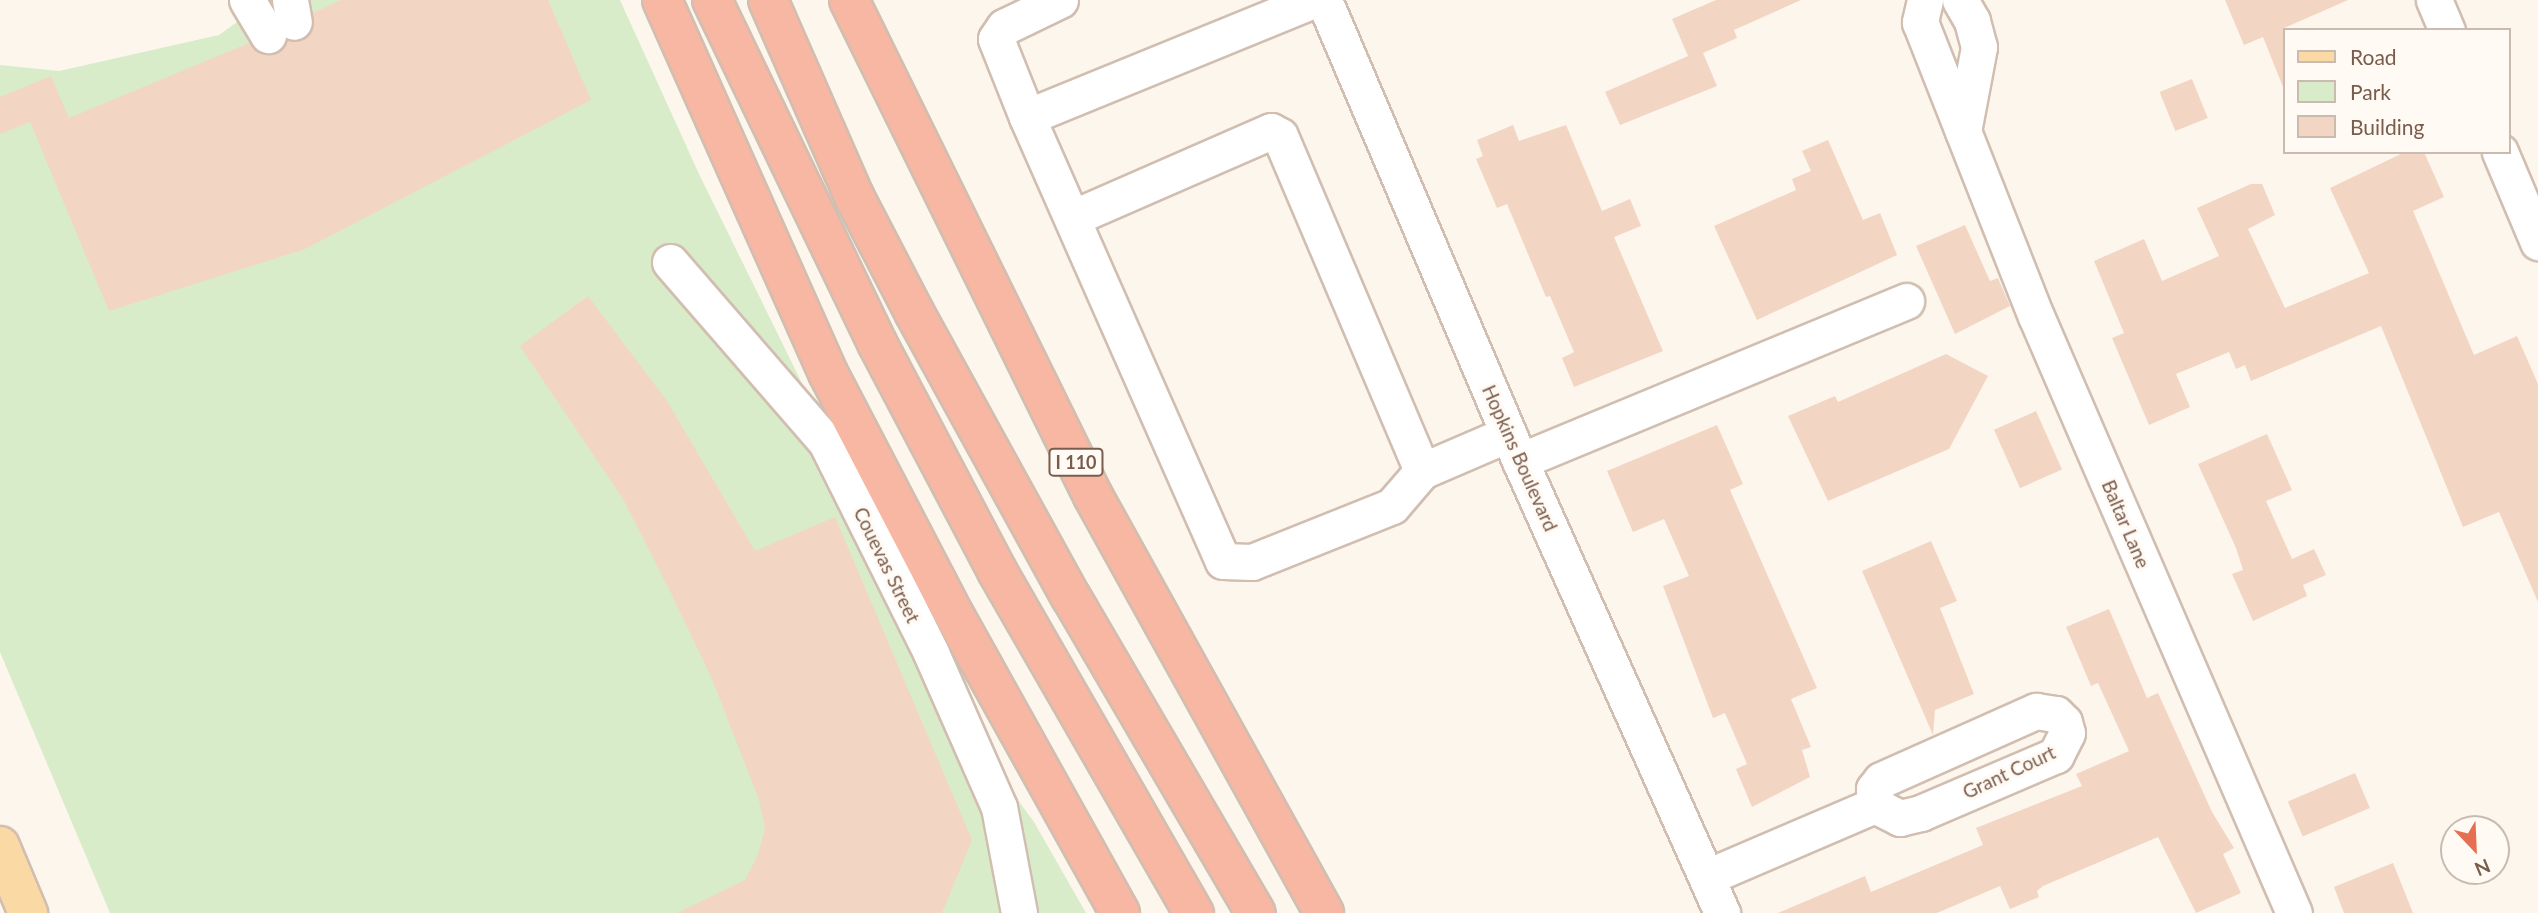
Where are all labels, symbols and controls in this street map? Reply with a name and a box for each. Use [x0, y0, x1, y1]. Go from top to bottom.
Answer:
legend [2282, 28, 2510, 154]
text: Road [2350, 44, 2397, 69]
text: Park [2350, 79, 2391, 104]
text: Building [2350, 114, 2425, 139]
street label: Hopkins Boulevard [1478, 381, 1562, 535]
road number: I 110 [1048, 448, 1104, 476]
street label: Baltar Lane [2097, 476, 2155, 572]
street label: Couevas Street [849, 503, 925, 627]
street label: Grant Court [1959, 741, 2059, 803]
north arrow [2440, 815, 2510, 885]
text: N [2471, 855, 2494, 881]

